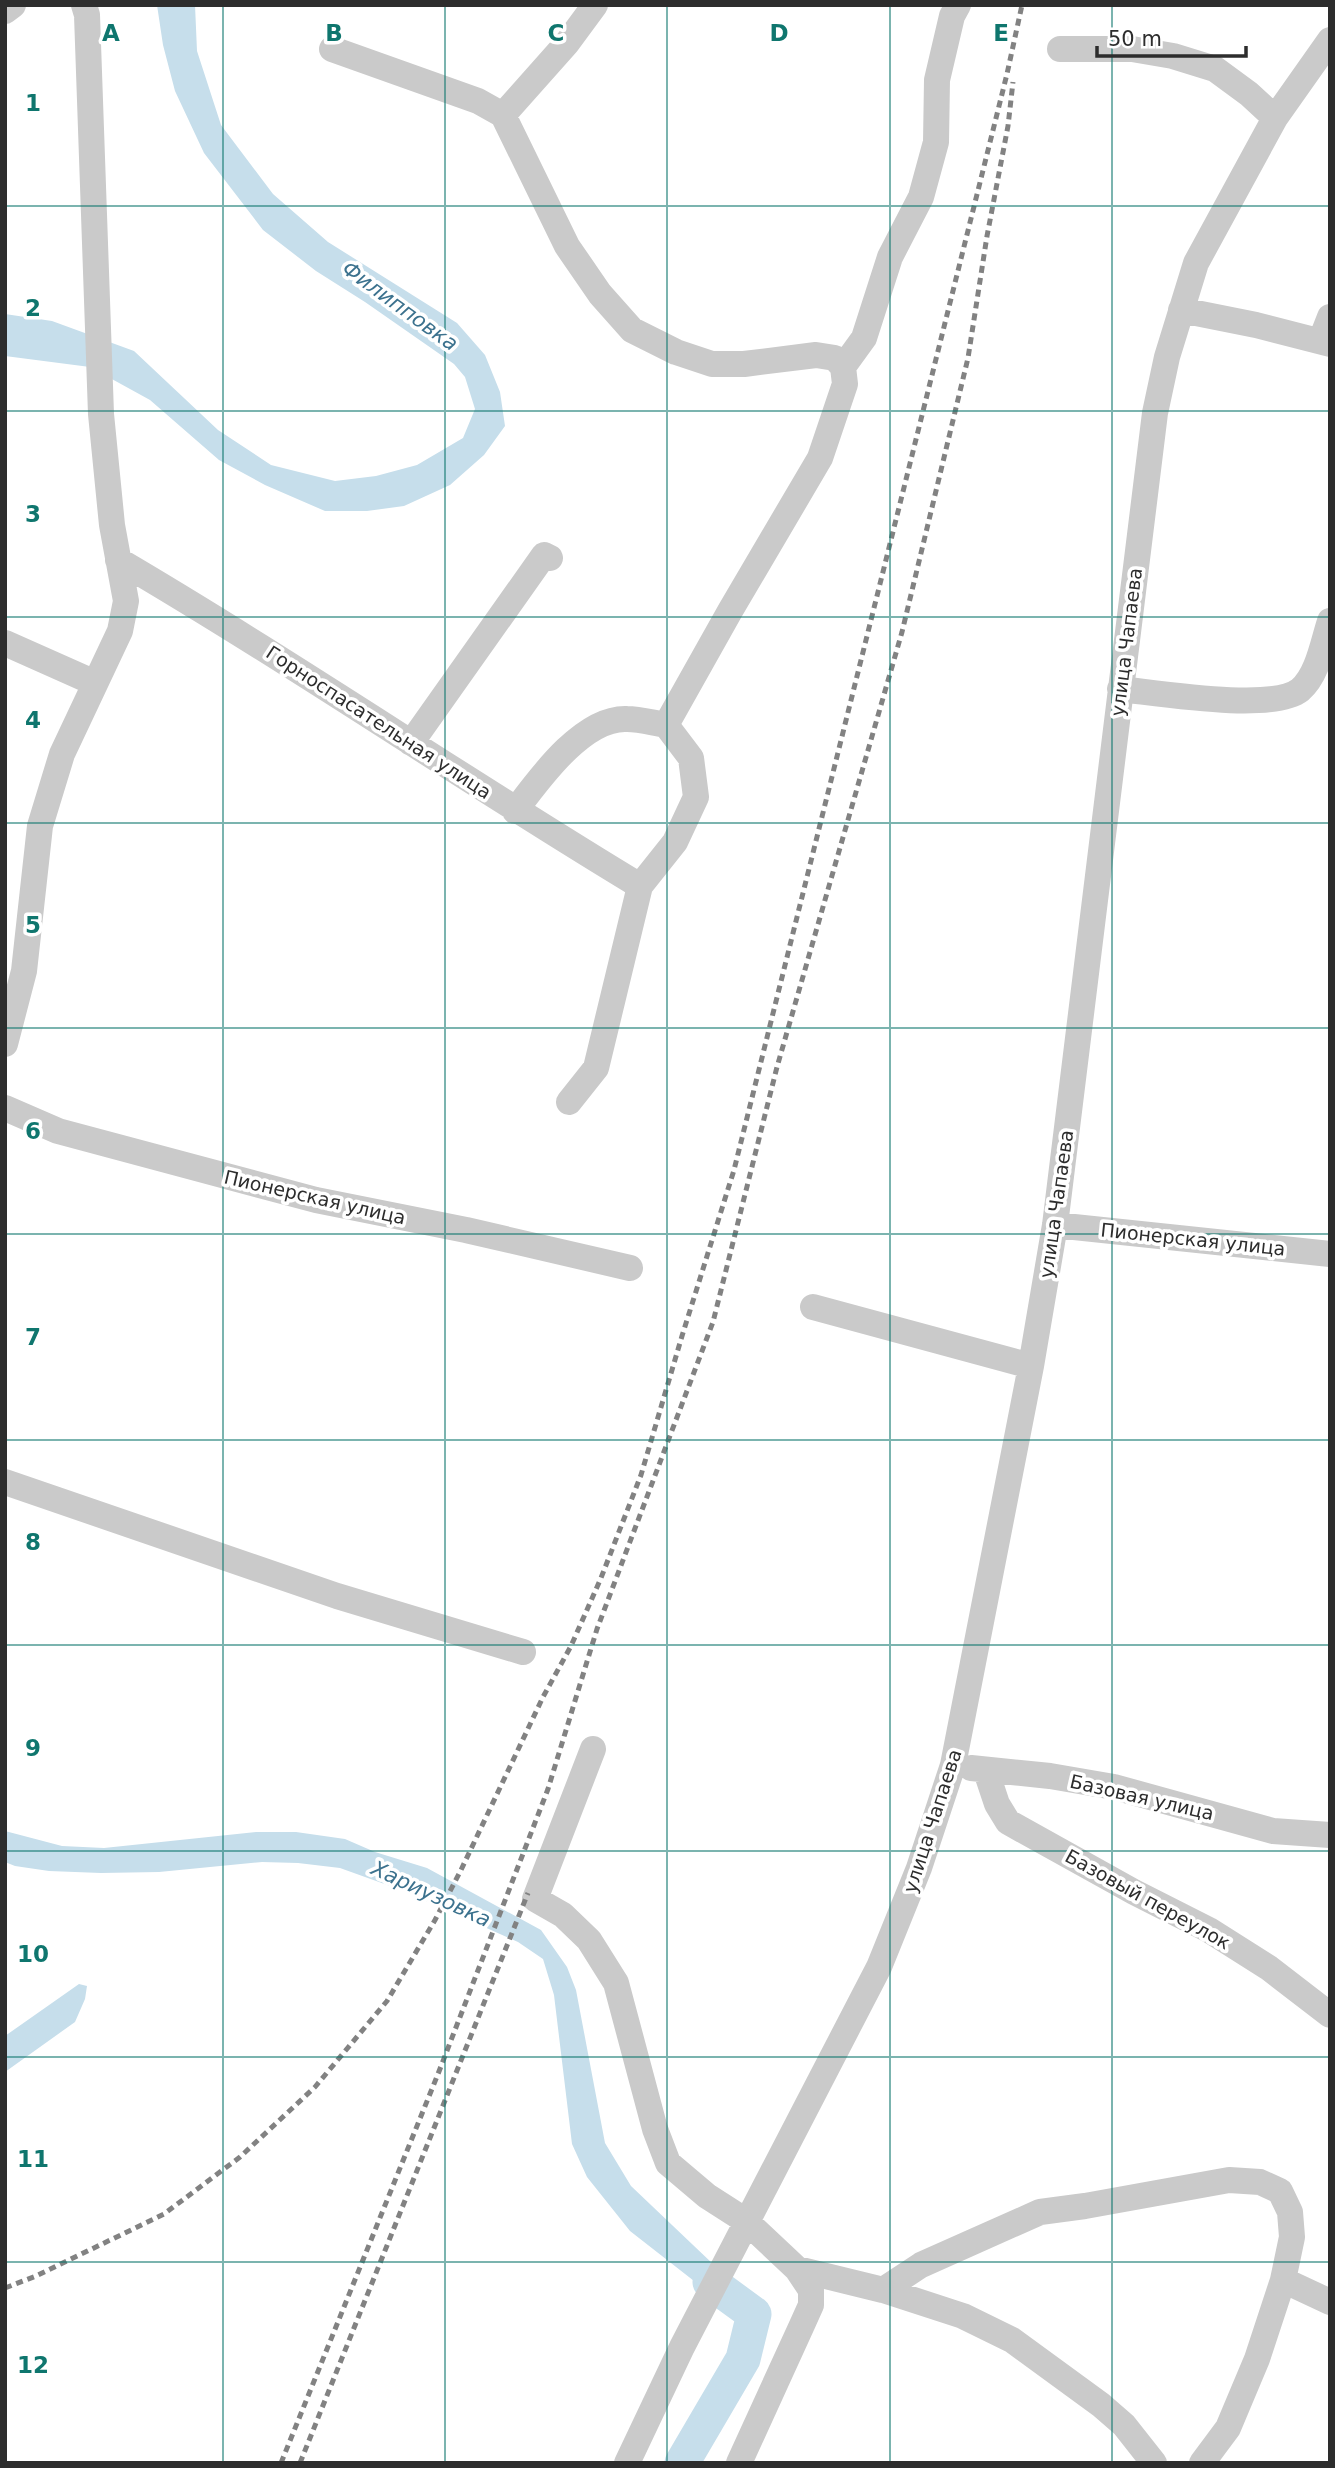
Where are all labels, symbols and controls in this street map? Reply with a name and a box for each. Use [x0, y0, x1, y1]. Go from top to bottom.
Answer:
scale bar [1097, 14, 1246, 58]
text: A [102, 20, 120, 46]
text: B [325, 20, 343, 46]
text: C [548, 20, 564, 46]
text: D [769, 20, 789, 46]
text: E [993, 20, 1009, 46]
text: 50 m [1108, 27, 1162, 51]
text: 1 [25, 90, 41, 116]
water label: Филипповка [338, 256, 462, 356]
text: 2 [25, 295, 41, 321]
text: 3 [25, 501, 41, 527]
street label: улица Чапаева [1106, 566, 1146, 718]
street label: Горноспасательная улица [262, 641, 496, 803]
text: 4 [25, 707, 41, 733]
text: 5 [25, 912, 41, 938]
text: 6 [25, 1118, 41, 1144]
street label: улица Чапаева [1035, 1128, 1077, 1280]
street label: Пионерская улица [222, 1165, 408, 1229]
street label: Пионерская улица [1099, 1218, 1287, 1260]
text: 7 [25, 1324, 41, 1350]
text: 8 [25, 1529, 41, 1555]
text: 9 [25, 1735, 41, 1761]
street label: улица Чапаева [898, 1746, 966, 1896]
street label: Базовая улица [1068, 1770, 1216, 1824]
street label: Базовый переулок [1062, 1844, 1234, 1954]
water label: Хариузовка [367, 1856, 494, 1932]
text: 10 [17, 1941, 49, 1967]
text: 11 [17, 2146, 49, 2172]
text: 12 [17, 2352, 49, 2378]

